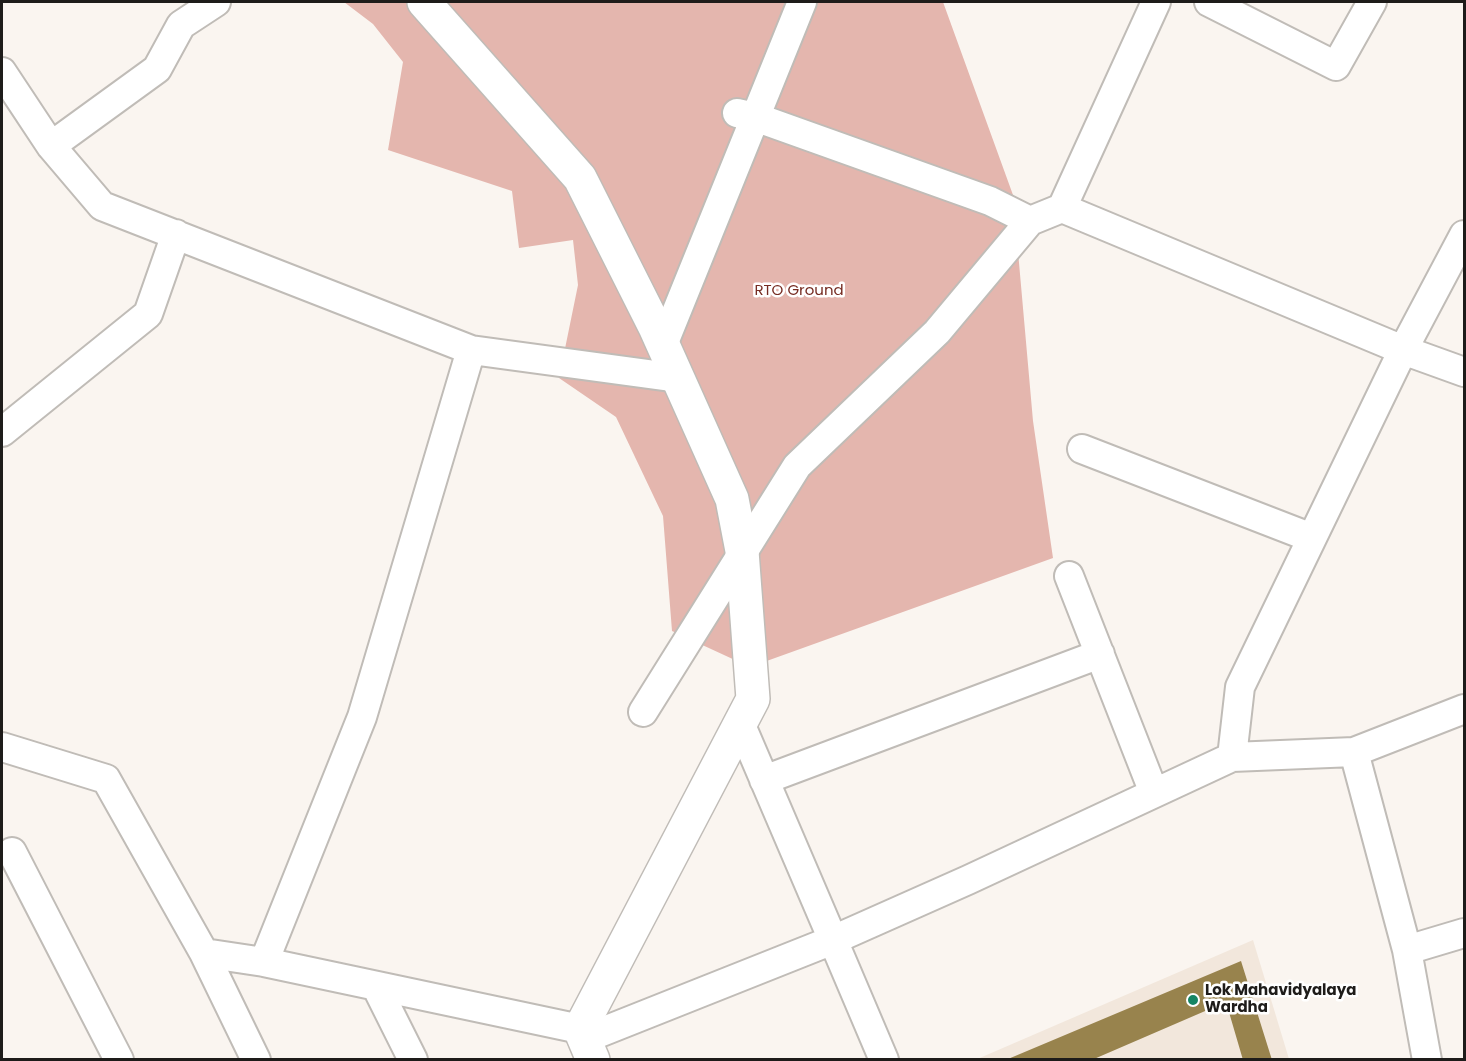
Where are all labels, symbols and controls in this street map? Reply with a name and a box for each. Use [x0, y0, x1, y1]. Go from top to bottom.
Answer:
park label: RTO Ground [754, 282, 844, 300]
place label: Lok Mahavidyalaya Wardha [1205, 982, 1356, 1017]
marker: Lok Mahavidyalaya Wardha [1186, 993, 1200, 1007]

